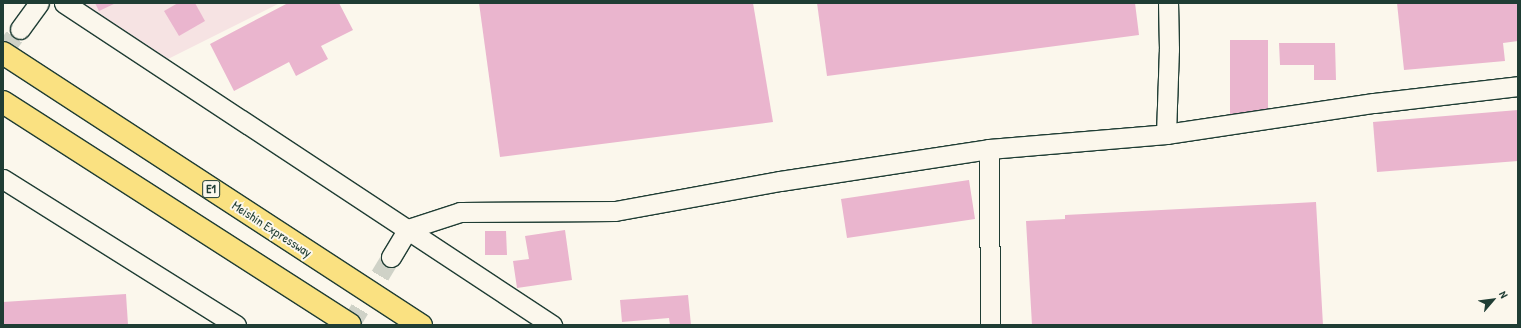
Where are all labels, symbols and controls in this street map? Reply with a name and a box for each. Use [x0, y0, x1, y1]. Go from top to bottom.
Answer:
road number: E1 [202, 179, 220, 199]
street label: Meishin Expressway [229, 197, 315, 261]
north arrow [1473, 280, 1513, 320]
text: N [1496, 288, 1511, 300]

